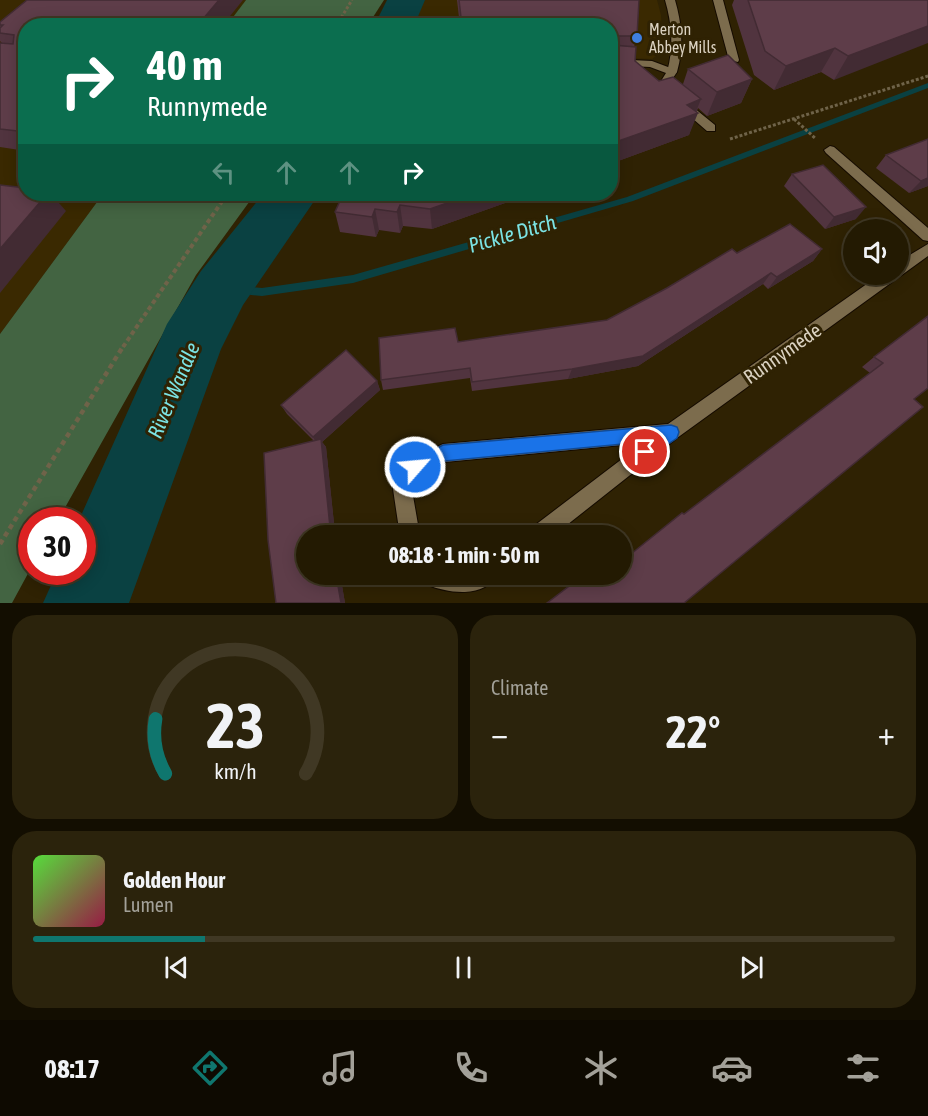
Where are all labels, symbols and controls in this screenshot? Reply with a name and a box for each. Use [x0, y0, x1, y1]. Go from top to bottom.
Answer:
place label: Merton Abbey Mills [649, 20, 717, 57]
marker: Merton Abbey Mills [630, 31, 644, 45]
text: 40 m [147, 41, 222, 89]
icon: right [48, 42, 126, 120]
text: Runnymede [147, 91, 267, 122]
icon: left [207, 156, 240, 189]
icon: ahead [270, 156, 303, 189]
icon: ahead [333, 156, 366, 189]
icon: right [396, 156, 429, 189]
water label: Pickle Ditch [466, 209, 558, 257]
map controls [843, 219, 909, 285]
button: sound [843, 219, 909, 285]
street label: Runnymede [739, 318, 825, 388]
water label: River Wandle [142, 339, 204, 441]
pin [619, 426, 670, 477]
position arrow [383, 435, 447, 499]
icon: arrive [628, 435, 661, 468]
speed limit sign: 30 [18, 507, 96, 585]
text: 08:18 · 1 min · 50 m [388, 542, 540, 568]
text: Climate [491, 676, 548, 699]
text: 23 [206, 690, 264, 761]
text: 22° [666, 706, 720, 758]
text: − [491, 714, 508, 752]
text: + [878, 714, 895, 752]
text: km/h [214, 759, 256, 784]
text: Golden Hour [123, 867, 225, 893]
text: Lumen [123, 893, 174, 916]
icon: previous [160, 951, 193, 984]
icon: pause [447, 951, 480, 984]
icon: next [735, 951, 768, 984]
icon: directions [189, 1047, 231, 1089]
icon: music [319, 1047, 361, 1089]
icon: phone [450, 1047, 492, 1089]
icon: climate [580, 1047, 622, 1089]
icon: car [711, 1047, 753, 1089]
icon: filters [842, 1047, 884, 1089]
text: 08:17 [44, 1053, 100, 1084]

